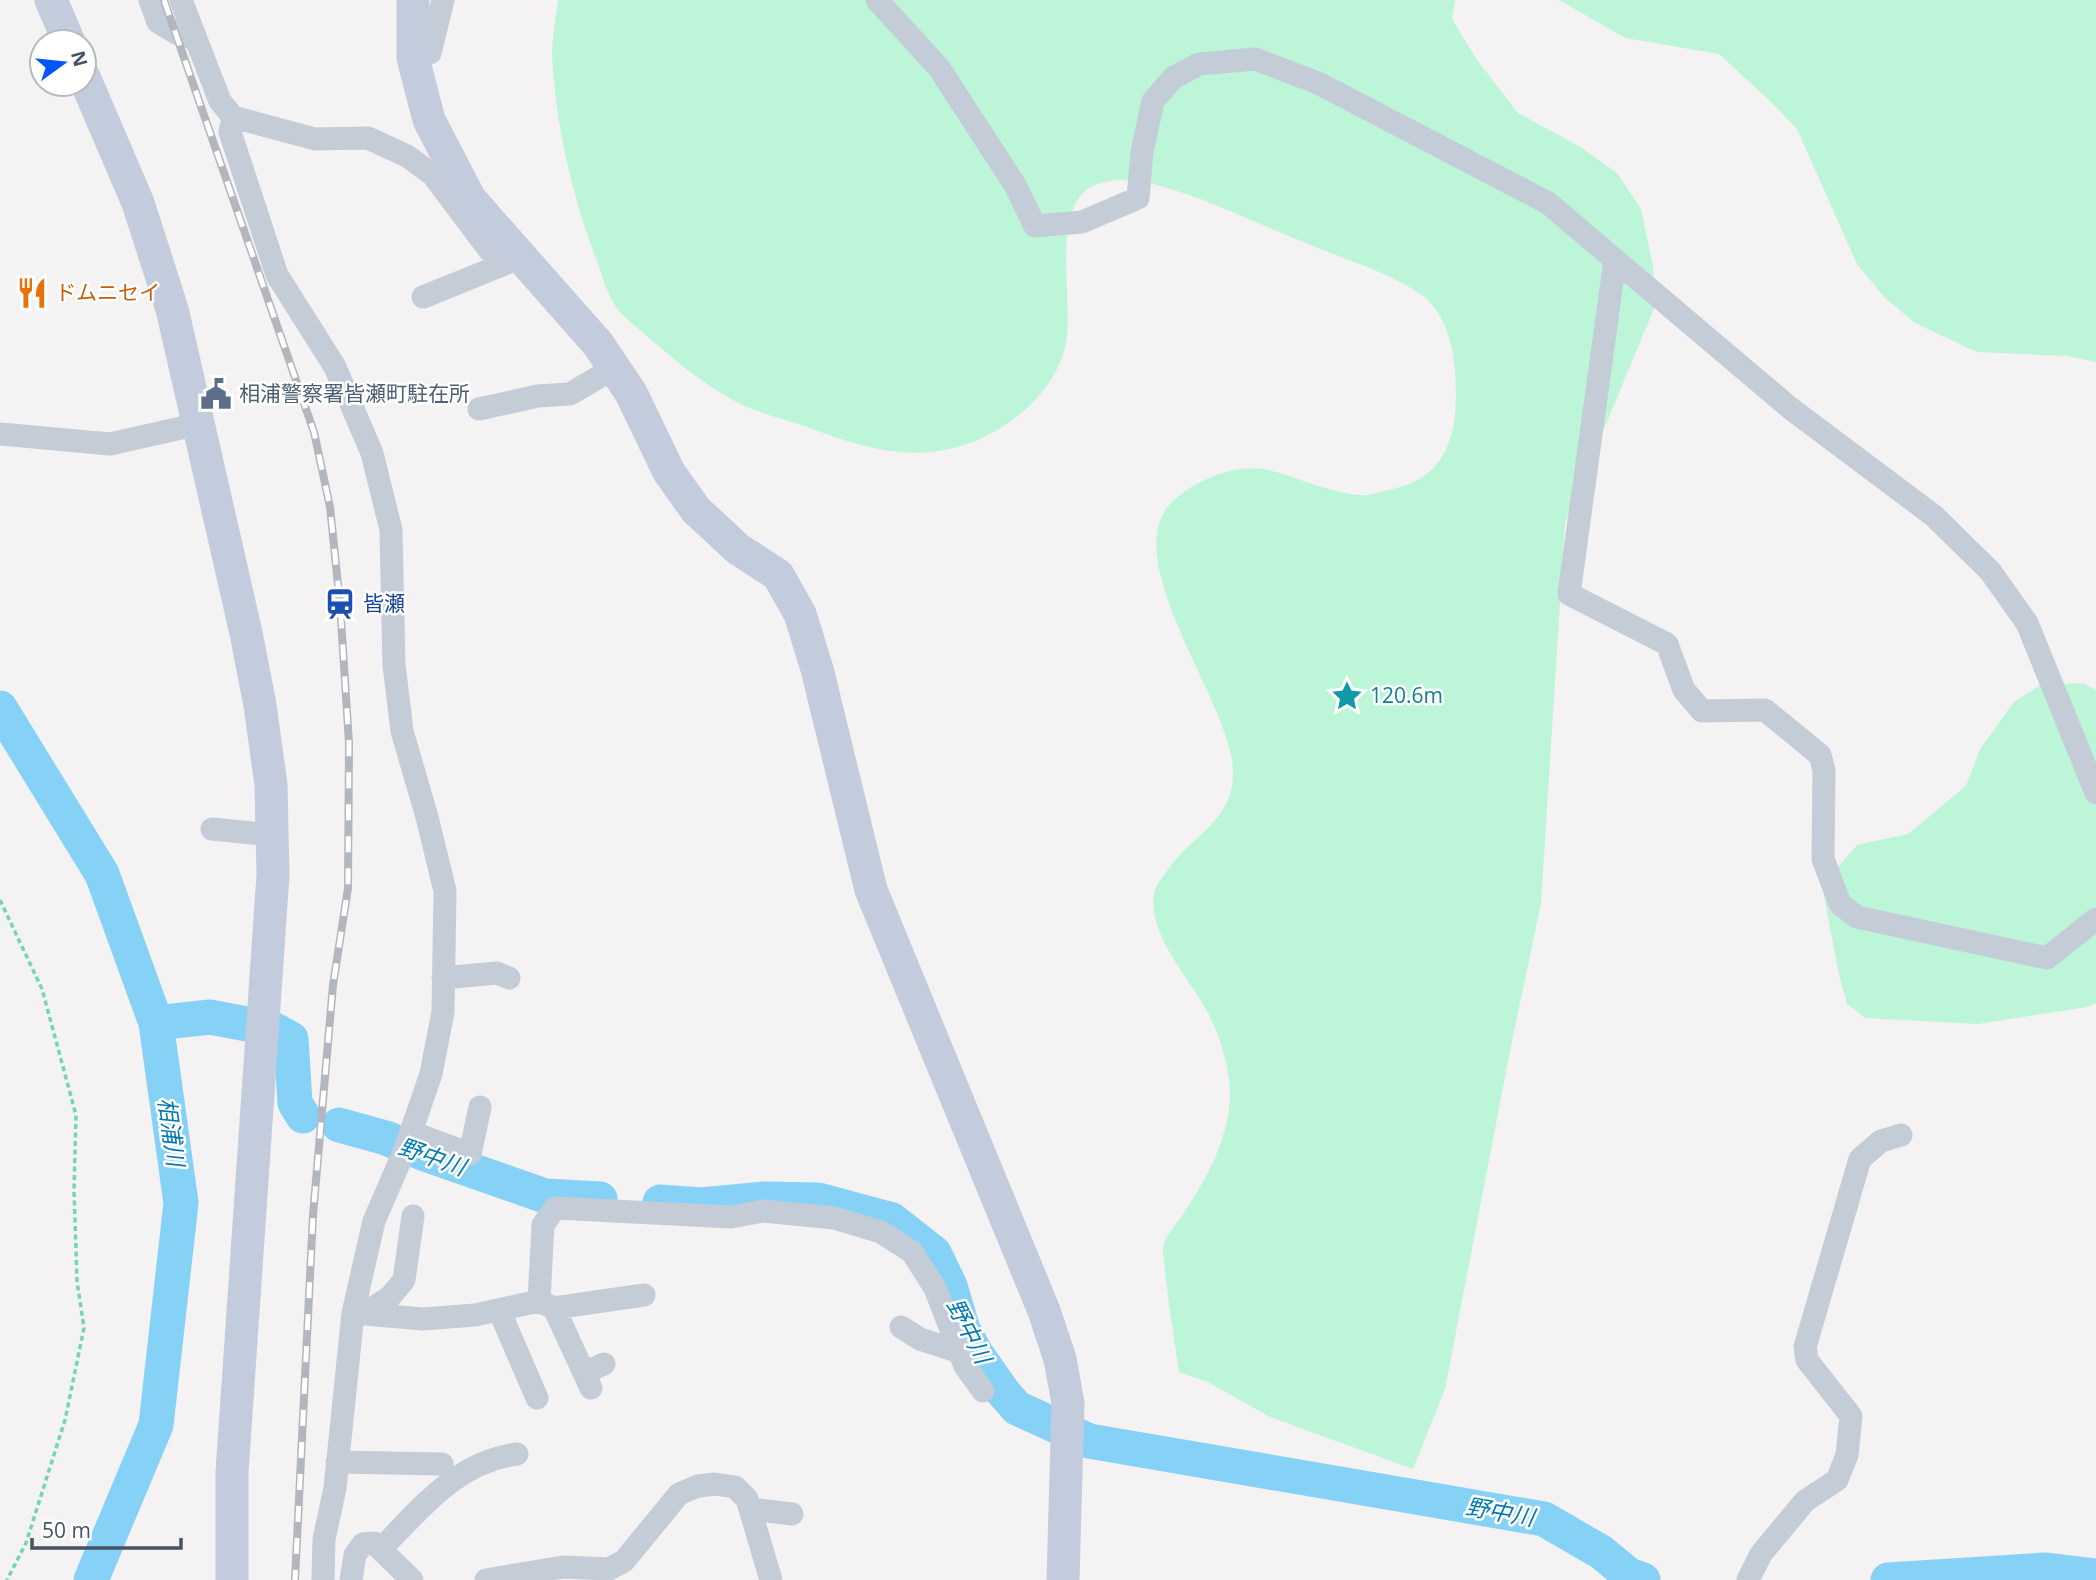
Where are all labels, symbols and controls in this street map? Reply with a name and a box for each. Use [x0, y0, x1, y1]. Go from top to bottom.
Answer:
north arrow [28, 28, 98, 98]
text: N [65, 48, 94, 69]
restaurant icon: ドムニセイ [15, 276, 49, 310]
place label: ドムニセイ [55, 278, 160, 306]
public building icon: 相浦警察署皆瀬町駐在所 [199, 377, 233, 411]
place label: 相浦警察署皆瀬町駐在所 [239, 379, 470, 407]
station icon: 皆瀬 [323, 587, 357, 621]
place label: 皆瀬 [363, 589, 405, 617]
place icon: 120.6m [1330, 679, 1364, 713]
place label: 120.6m [1370, 681, 1443, 709]
water label: 相浦川 [151, 1095, 193, 1171]
water label: 野中川 [394, 1130, 473, 1183]
water label: 野中川 [940, 1293, 1001, 1371]
water label: 野中川 [1463, 1489, 1540, 1533]
scale bar [32, 1506, 180, 1550]
text: 50 m [42, 1516, 91, 1544]

